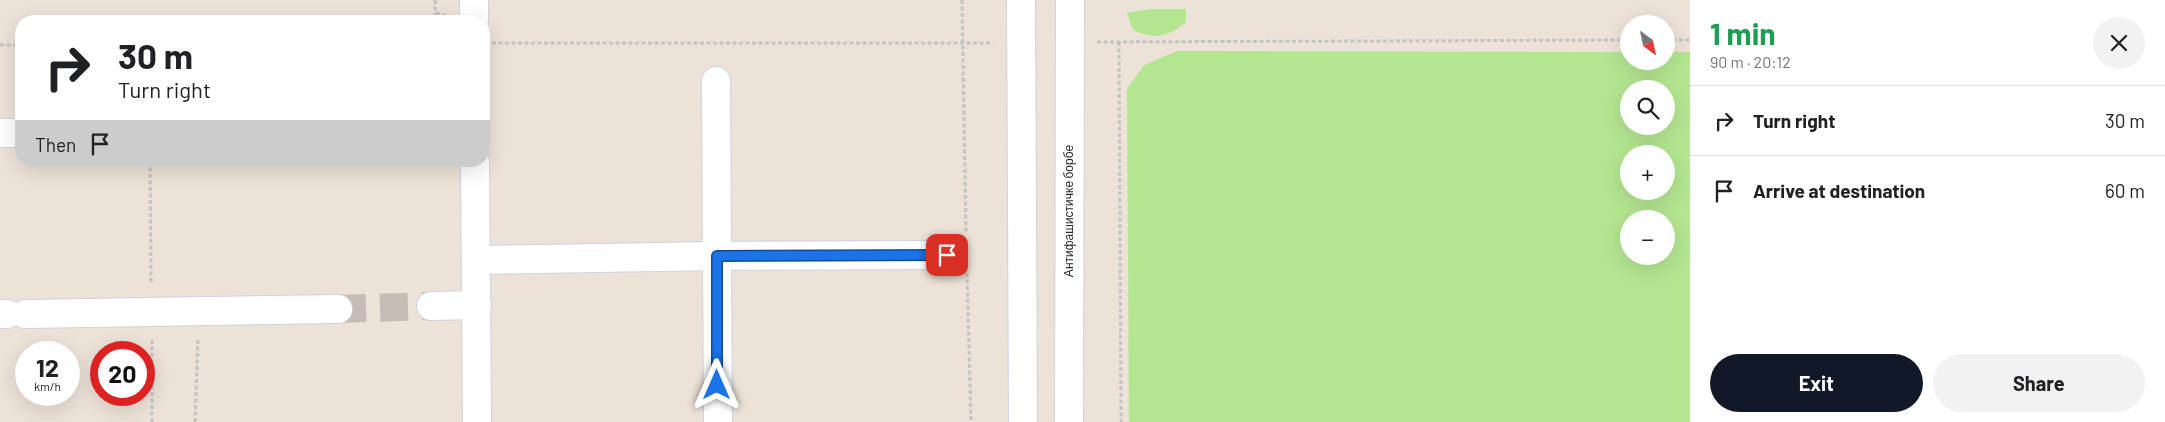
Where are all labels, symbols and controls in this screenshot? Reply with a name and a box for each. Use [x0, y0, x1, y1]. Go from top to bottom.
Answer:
north arrow [1620, 15, 1675, 70]
map controls [1620, 15, 1675, 265]
text: 1 min [1710, 15, 1776, 51]
button: close [2093, 17, 2145, 69]
text: 30 m [118, 34, 193, 76]
icon: right [35, 35, 100, 100]
text: 90 m · 20:12 [1710, 52, 1791, 71]
text: Turn right [118, 76, 211, 102]
button: search [1620, 80, 1675, 135]
icon: right [1710, 107, 1738, 135]
text: Turn right [1753, 109, 1835, 132]
text: 30 m [2105, 109, 2145, 132]
icon: arrive [86, 130, 114, 158]
text: Then [35, 133, 76, 156]
street label: Антифашистичке борбе [1061, 145, 1076, 277]
button: + [1620, 145, 1675, 200]
icon: arrive [1710, 177, 1738, 205]
text: Arrive at destination [1753, 179, 1925, 202]
text: 60 m [2105, 179, 2145, 202]
button: − [1620, 210, 1675, 265]
pin [926, 234, 968, 276]
icon: arrive [933, 241, 961, 269]
speed limit sign: 20 [90, 341, 155, 406]
text: 12 [36, 352, 59, 382]
button: Exit [1710, 354, 1923, 412]
button: Share [1933, 354, 2145, 412]
position arrow [690, 358, 742, 410]
text: km/h [34, 379, 61, 393]

